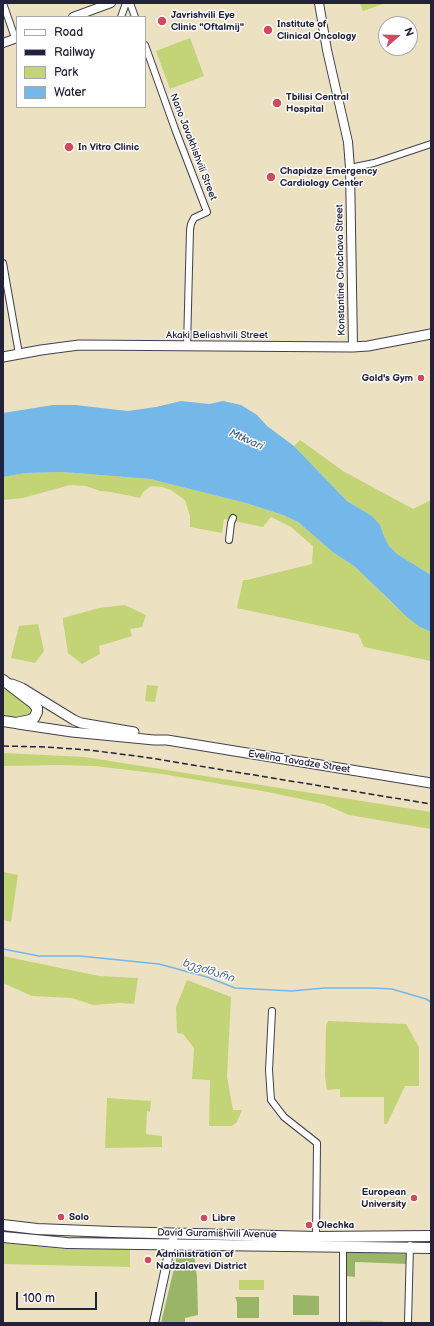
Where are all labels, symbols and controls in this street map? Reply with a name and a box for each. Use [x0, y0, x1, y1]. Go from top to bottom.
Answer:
place label: Javrishvili Eye Clinic "Oftalmij" [171, 9, 244, 32]
marker: Javrishvili Eye Clinic "Oftalmij" [156, 15, 168, 27]
legend [16, 16, 146, 108]
north arrow [378, 16, 418, 56]
place label: Institute of Clinical Oncology [277, 18, 356, 42]
marker: Institute of Clinical Oncology [262, 24, 274, 36]
text: Road [54, 25, 83, 40]
text: N [401, 26, 416, 38]
text: Railway [54, 45, 95, 60]
text: Park [54, 65, 78, 80]
text: Water [54, 85, 86, 100]
place label: Tbilisi Central Hospital [286, 91, 349, 114]
street label: Nano Javakhishvili Street [167, 92, 219, 202]
marker: Tbilisi Central Hospital [271, 97, 283, 109]
marker: In Vitro Clinic [63, 141, 75, 153]
place label: In Vitro Clinic [78, 141, 139, 153]
place label: Chapidze Emergency Cardiology Center [280, 165, 377, 188]
marker: Chapidze Emergency Cardiology Center [265, 171, 277, 183]
street label: Konstantine Chachava Street [334, 204, 348, 336]
street label: Akaki Beliashvili Street [166, 329, 268, 341]
place label: Gold's Gym [362, 372, 413, 384]
marker: Gold's Gym [416, 373, 426, 383]
water label: Mtkvari [227, 427, 265, 453]
street label: Evelina Tavadze Street [247, 748, 351, 776]
water label: ხევძმარი [180, 956, 236, 986]
place label: European University [361, 1186, 406, 1210]
marker: European University [409, 1193, 419, 1203]
place label: Solo [69, 1211, 89, 1223]
marker: Solo [56, 1212, 66, 1222]
place label: Libre [212, 1212, 236, 1224]
marker: Libre [199, 1213, 209, 1223]
place label: Olechka [317, 1219, 354, 1231]
marker: Olechka [304, 1220, 314, 1230]
street label: David Guramishvili Avenue [157, 1227, 277, 1241]
place label: Administration of Nadzalavevi District [156, 1248, 247, 1272]
marker: Administration of Nadzalavevi District [143, 1255, 153, 1265]
scale bar [18, 1284, 99, 1310]
text: 100 m [23, 1291, 55, 1306]

